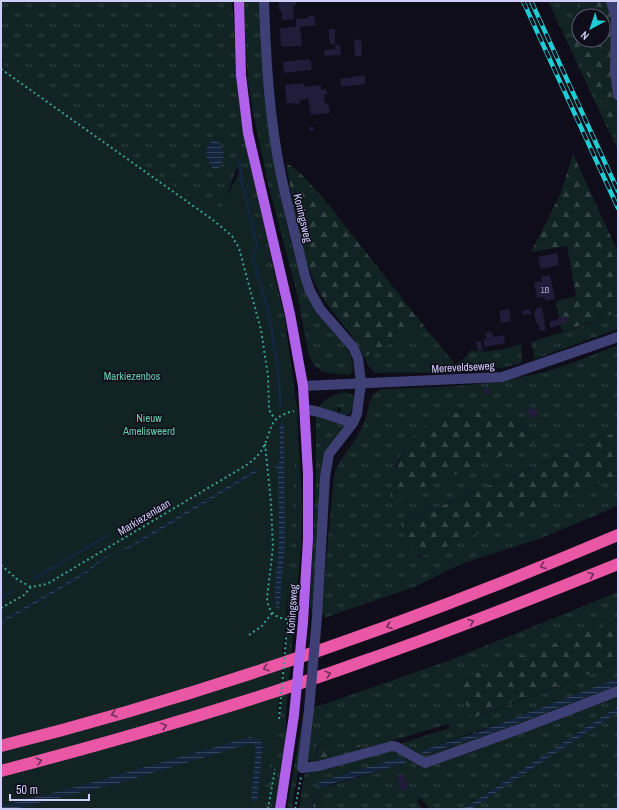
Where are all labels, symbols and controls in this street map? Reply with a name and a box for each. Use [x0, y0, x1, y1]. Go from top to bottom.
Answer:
north arrow [571, 8, 611, 48]
text: N [578, 28, 592, 43]
street label: Koningsweg [291, 192, 315, 244]
house number: 1B [540, 284, 550, 296]
street label: Mereveldseweg [431, 358, 495, 376]
park label: Markiezenbos [104, 369, 161, 383]
park label: Nieuw Amelisweerd [122, 411, 175, 438]
street label: Markiezenlaan [115, 496, 173, 538]
one-way arrow [540, 561, 547, 569]
one-way arrow [588, 571, 595, 579]
street label: Koningsweg [283, 584, 301, 634]
one-way arrow [467, 619, 474, 627]
one-way arrow [385, 621, 392, 629]
one-way arrow [262, 663, 269, 672]
one-way arrow [324, 670, 331, 678]
one-way arrow [111, 709, 118, 718]
one-way arrow [160, 722, 167, 731]
one-way arrow [35, 757, 42, 766]
scale bar [10, 776, 89, 802]
text: 50 m [16, 782, 38, 798]

